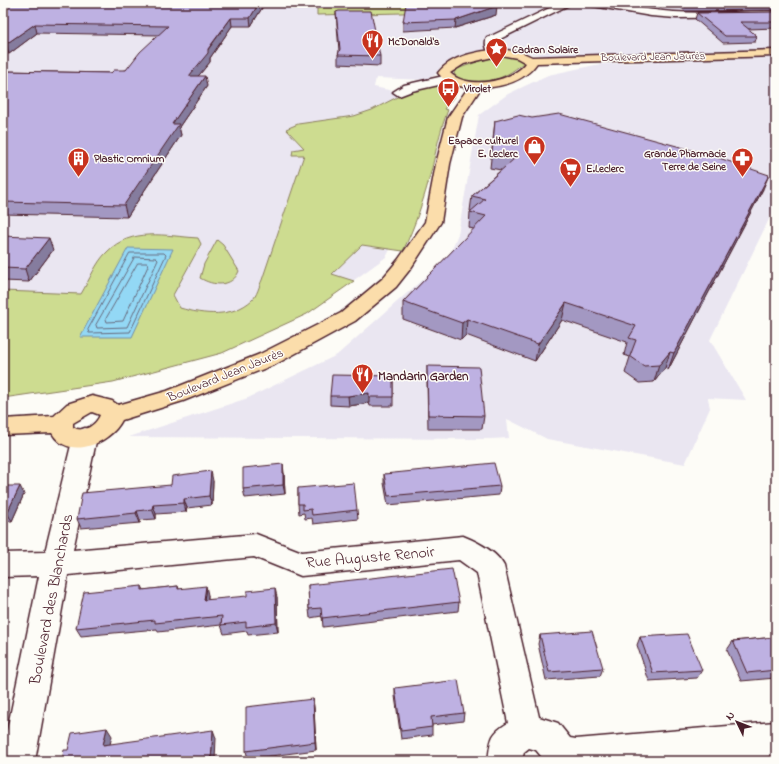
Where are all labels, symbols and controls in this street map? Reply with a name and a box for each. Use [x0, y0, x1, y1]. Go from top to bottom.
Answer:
restaurant icon: McDonald's [359, 28, 385, 61]
place label: McDonald's [388, 34, 440, 50]
place icon: Cadran Solaire [483, 36, 509, 69]
place label: Cadran Solaire [512, 42, 579, 58]
street label: Boulevard Jean Jaurès [600, 48, 706, 66]
bus stop icon: Virolet [435, 75, 461, 108]
place label: Virolet [463, 81, 491, 97]
place label: Espace culturel E. Leclerc [448, 133, 519, 162]
shop icon: Espace culturel E. Leclerc [521, 133, 547, 166]
building icon: Plastic Omnium [65, 145, 91, 178]
place label: Grande Pharmacie Terre de Seine [644, 146, 727, 175]
pharmacy icon: Grande Pharmacie Terre de Seine [729, 146, 755, 179]
place label: Plastic Omnium [93, 151, 165, 167]
supermarket icon: E.Leclerc [557, 155, 583, 188]
place label: E.Leclerc [586, 161, 625, 177]
street label: Boulevard Jean Jaurès [164, 343, 287, 408]
restaurant icon: Mandarin Garden [349, 362, 375, 395]
place label: Mandarin Garden [378, 367, 469, 386]
street label: Boulevard des Blanchards [23, 512, 80, 688]
street label: Rue Auguste Renoir [305, 540, 436, 576]
north arrow [717, 702, 757, 742]
text: N [722, 708, 739, 724]

